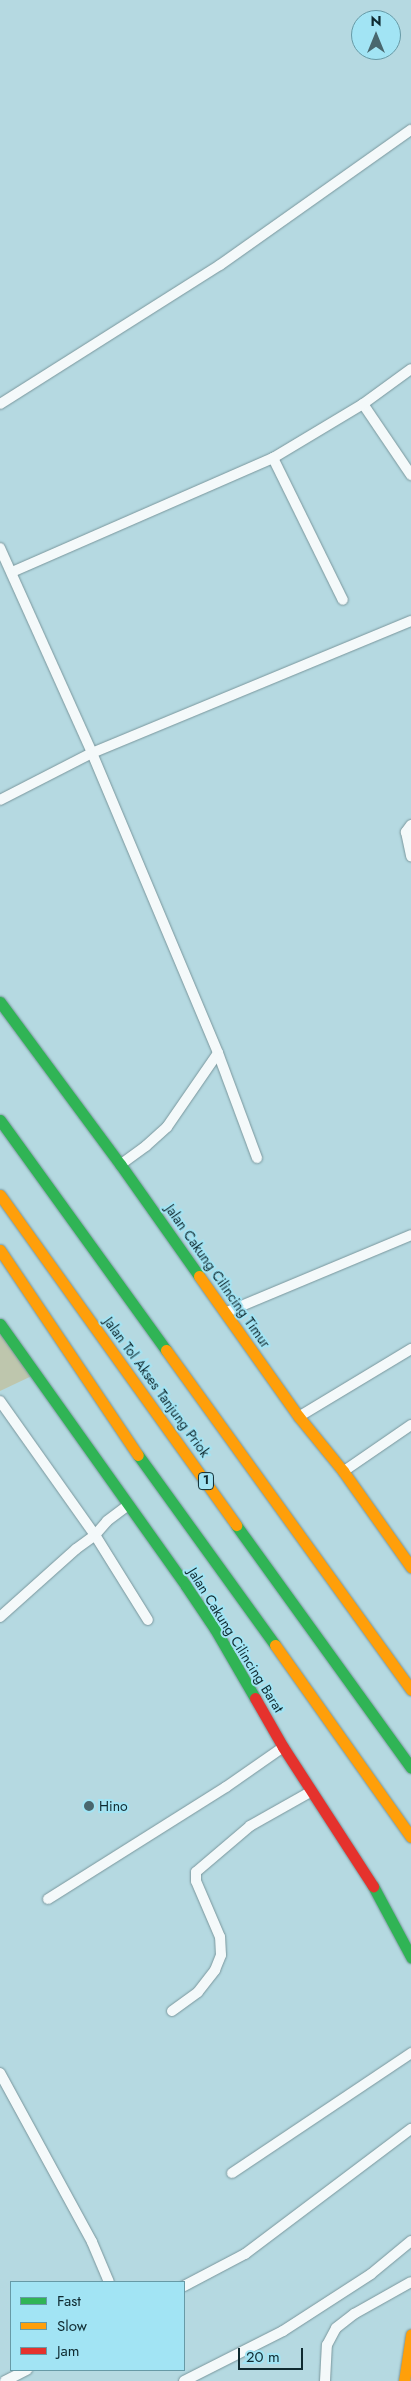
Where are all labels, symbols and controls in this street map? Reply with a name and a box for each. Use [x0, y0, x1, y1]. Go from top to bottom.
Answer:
north arrow [351, 10, 401, 60]
text: N [370, 11, 382, 31]
street label: Jalan Cakung Cilincing Timur [162, 1201, 274, 1351]
street label: Jalan Tol Akses Tanjung Priok [101, 1314, 213, 1460]
road number: 1 [197, 1472, 215, 1490]
street label: Jalan Cakung Cilincing Barat [184, 1564, 288, 1716]
place label: Hino [99, 1798, 128, 1814]
marker: Hino [83, 1800, 95, 1812]
legend [10, 2281, 185, 2371]
text: Fast [57, 2290, 81, 2312]
text: Slow [57, 2315, 87, 2337]
scale bar [241, 2338, 306, 2370]
text: Jam [57, 2340, 80, 2362]
text: 20 m [246, 2346, 280, 2368]

